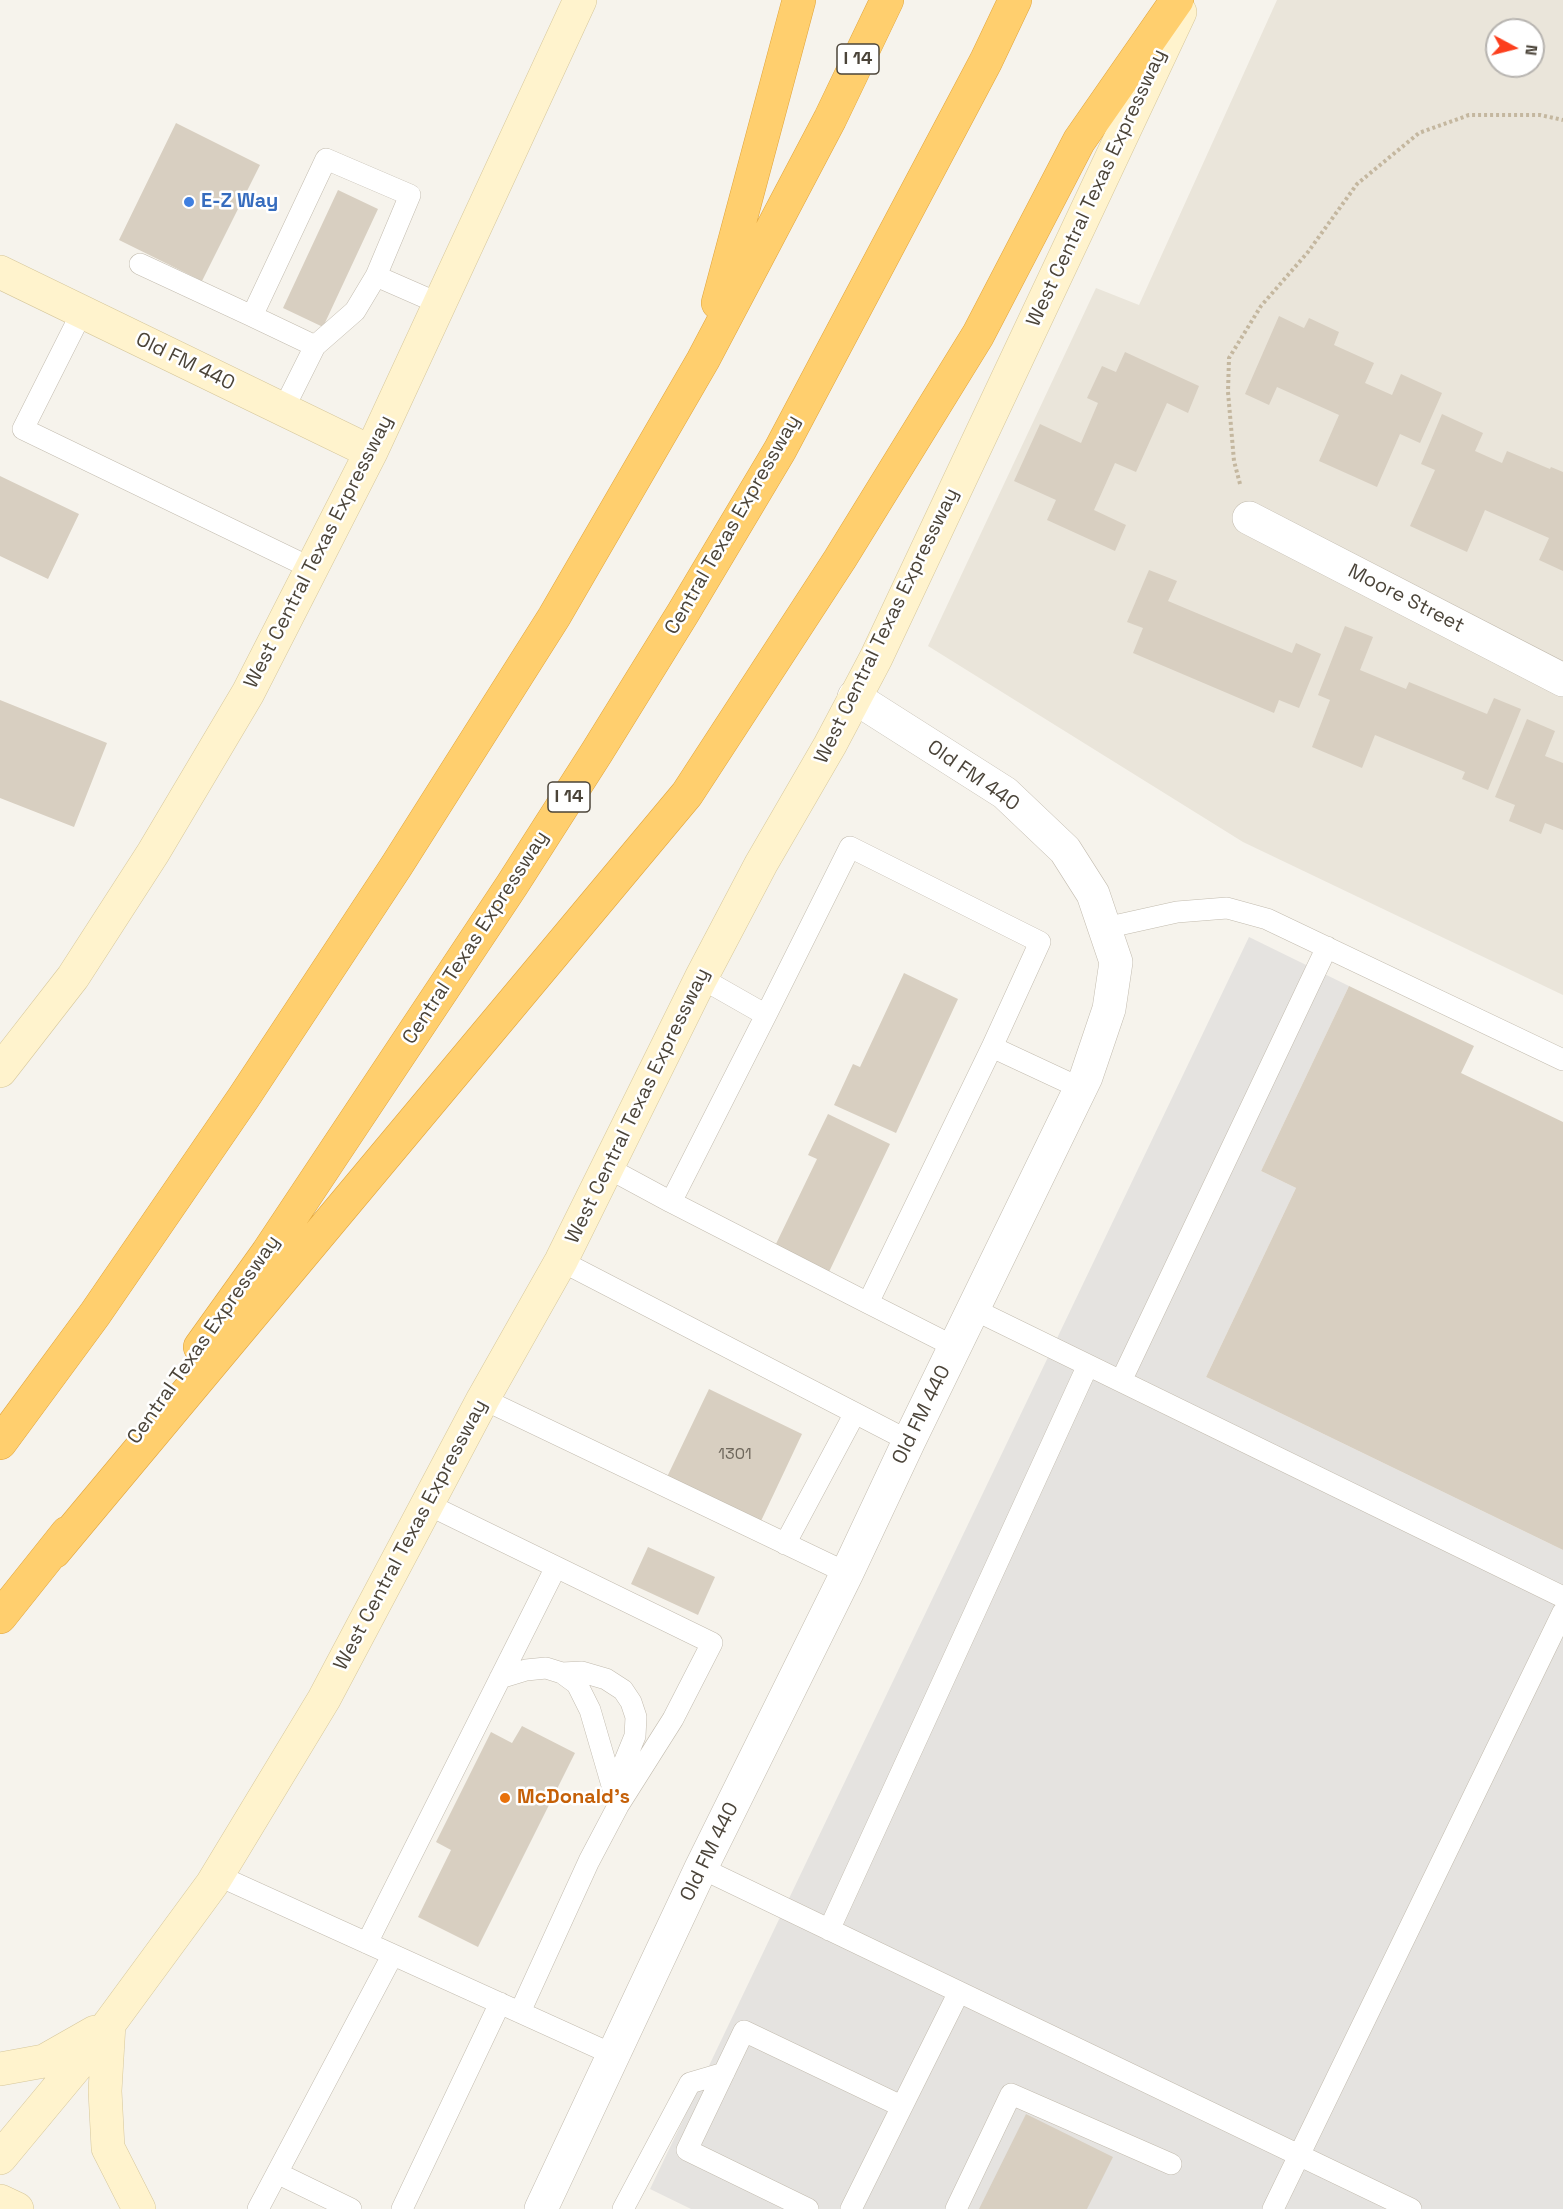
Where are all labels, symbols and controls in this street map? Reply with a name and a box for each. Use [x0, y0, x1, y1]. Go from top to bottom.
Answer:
north arrow [1485, 18, 1545, 78]
text: N [1520, 43, 1542, 57]
road number: I 14 [837, 44, 879, 74]
street label: West Central Texas Expressway [1022, 46, 1172, 330]
place label: E-Z Way [201, 190, 278, 214]
marker: E-Z Way [182, 195, 196, 209]
street label: Old FM 440 [131, 328, 239, 396]
street label: West Central Texas Expressway [239, 411, 399, 693]
street label: Central Texas Expressway [660, 411, 806, 639]
street label: West Central Texas Expressway [810, 484, 964, 768]
street label: Moore Street [1344, 559, 1468, 639]
street label: Old FM 440 [922, 735, 1024, 817]
road number: I 14 [548, 782, 590, 812]
street label: Central Texas Expressway [398, 827, 554, 1049]
street label: West Central Texas Expressway [561, 964, 715, 1248]
street label: Central Texas Expressway [123, 1231, 285, 1449]
street label: Old FM 440 [888, 1361, 956, 1469]
street label: West Central Texas Expressway [329, 1395, 493, 1675]
house number: 1301 [718, 1445, 752, 1465]
place label: McDonald's [517, 1786, 630, 1810]
marker: McDonald's [498, 1791, 512, 1805]
street label: Old FM 440 [676, 1798, 744, 1906]

